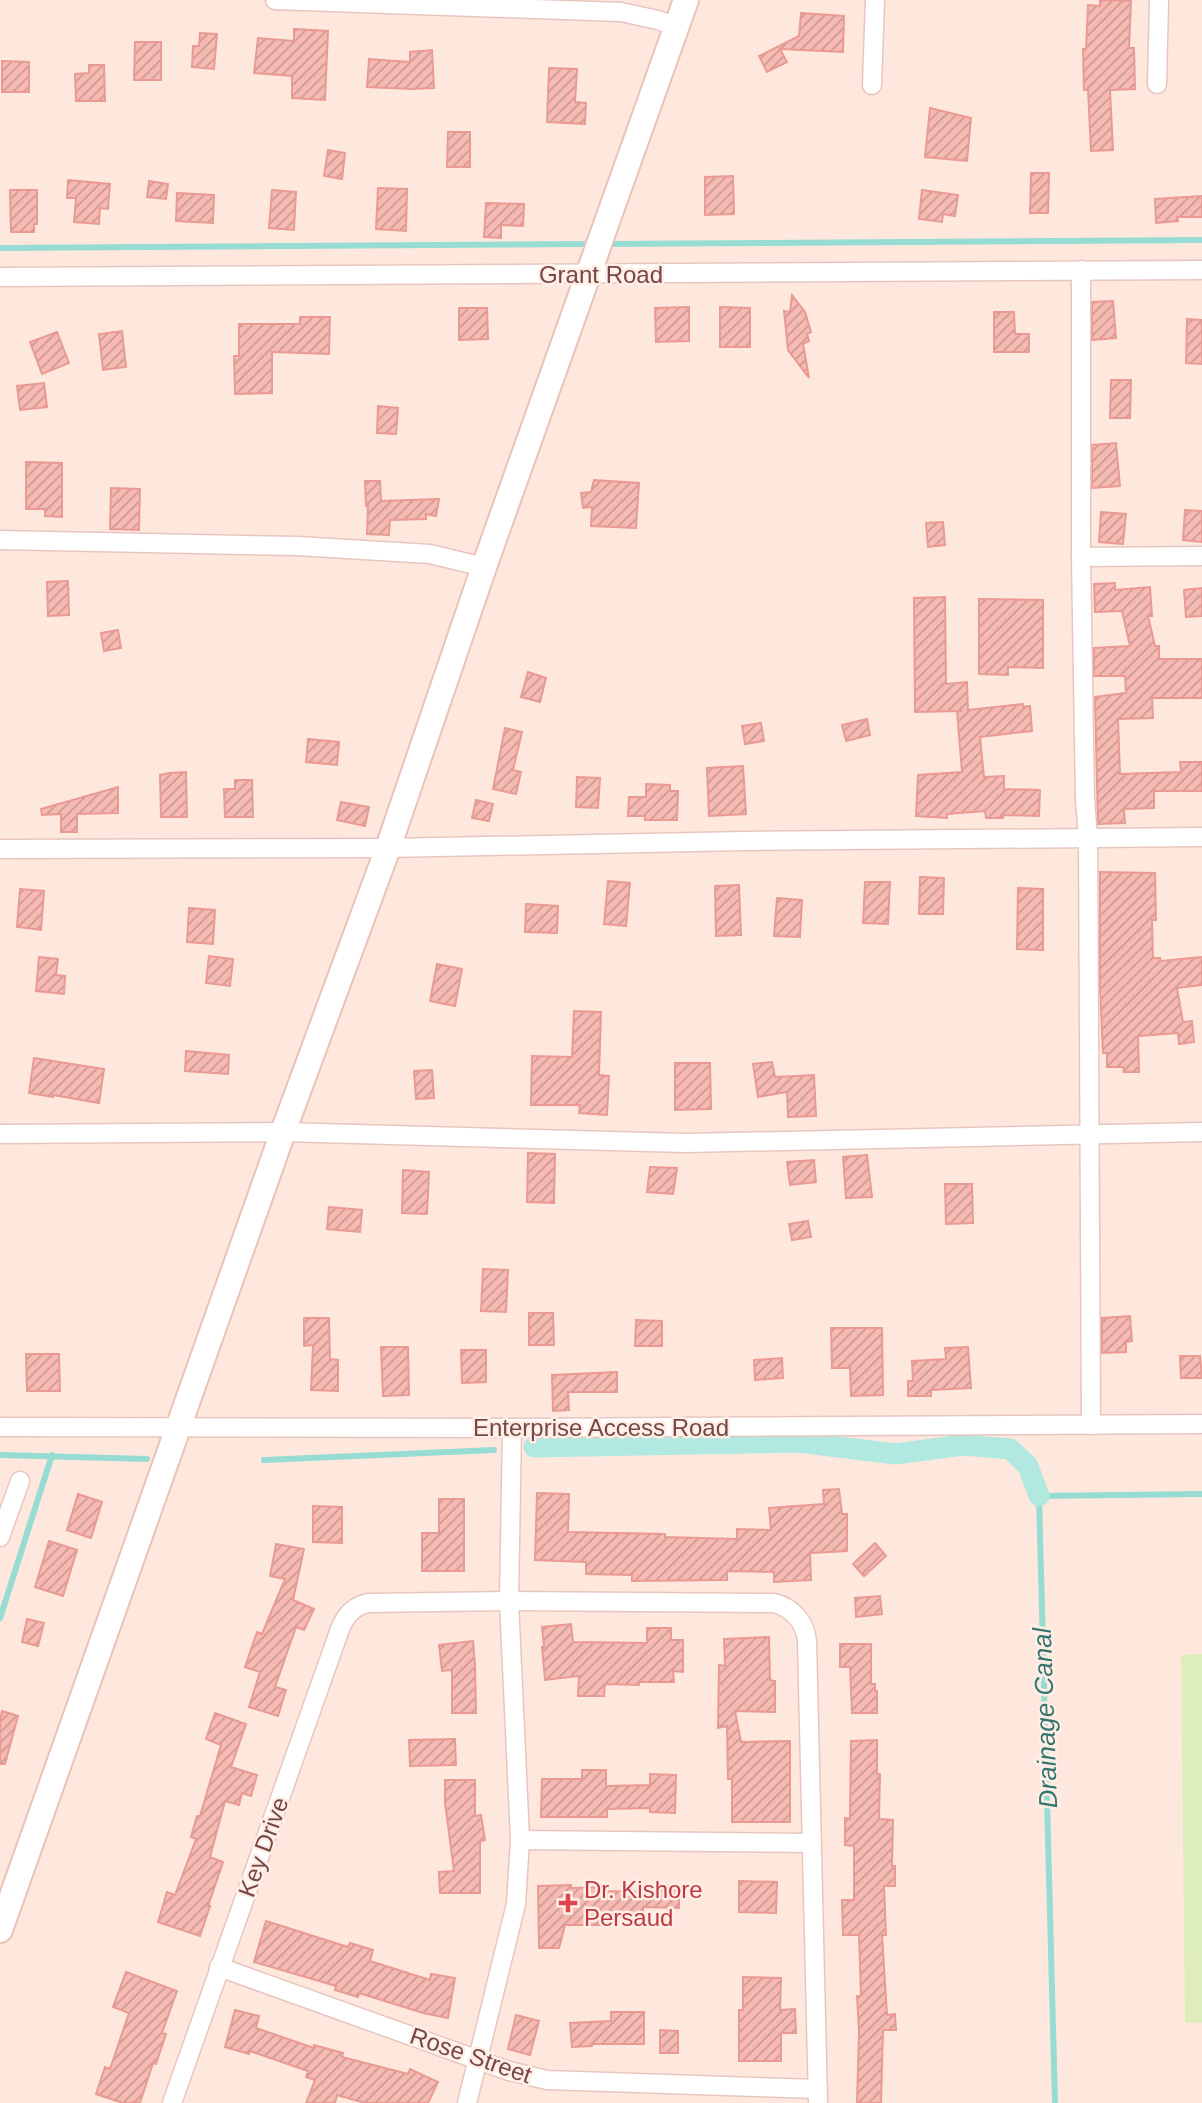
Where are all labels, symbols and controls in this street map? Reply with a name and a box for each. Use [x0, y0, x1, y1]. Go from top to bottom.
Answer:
street label: Grant Road [539, 261, 663, 288]
street label: Enterprise Access Road [473, 1414, 729, 1441]
water label: Drainage Canal [1027, 1626, 1063, 1809]
street label: Key Drive [233, 1794, 293, 1900]
place label: Dr. Kishore Persaud [584, 1876, 703, 1931]
marker: Dr. Kishore Persaud [558, 1893, 578, 1913]
street label: Rose Street [407, 2022, 536, 2089]

